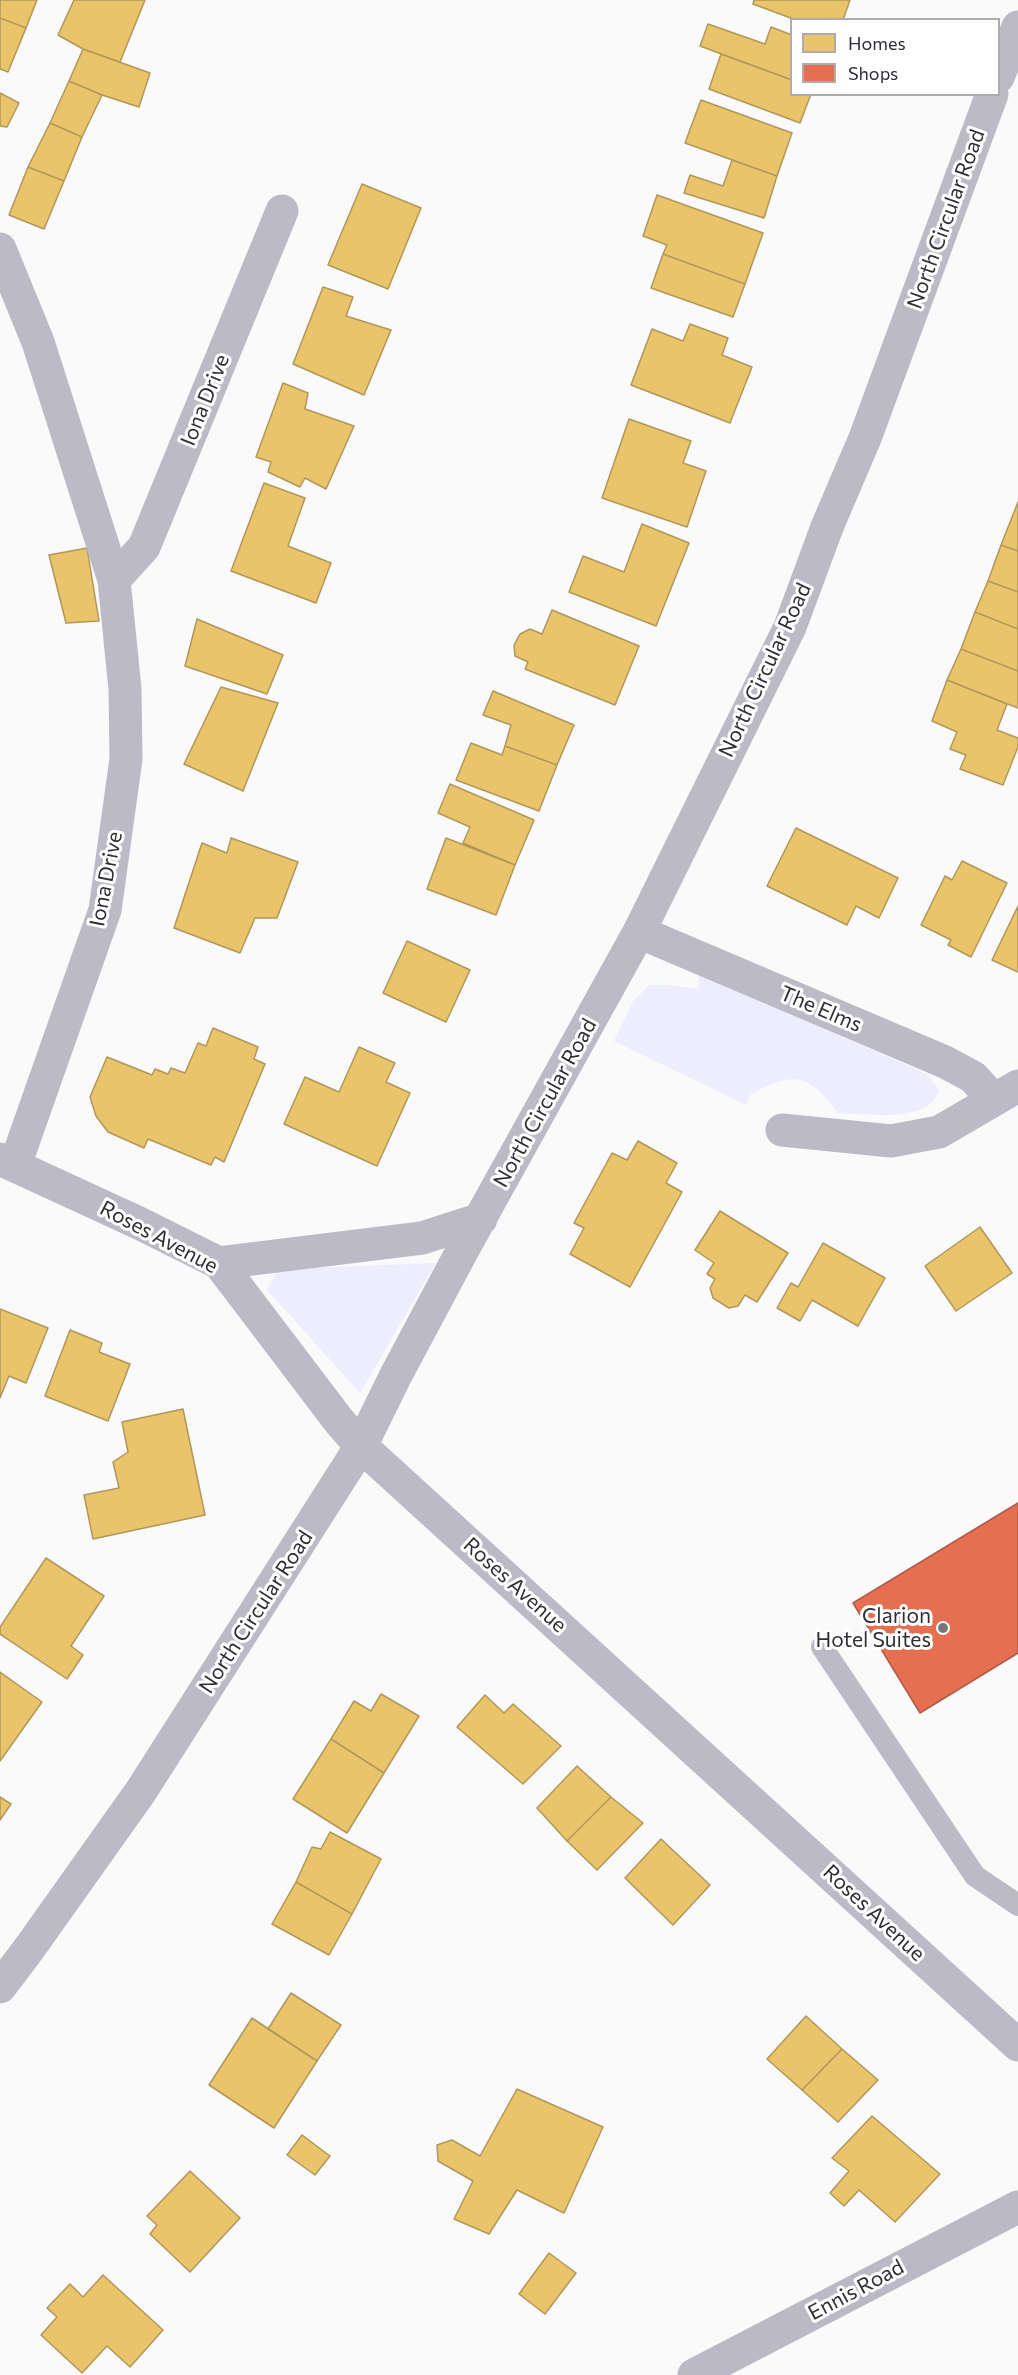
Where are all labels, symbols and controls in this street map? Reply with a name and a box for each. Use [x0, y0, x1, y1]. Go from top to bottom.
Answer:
legend [790, 18, 1000, 96]
text: Homes [848, 32, 906, 54]
text: Shops [848, 62, 898, 84]
street label: North Circular Road [902, 126, 990, 312]
street label: Iona Drive [175, 351, 235, 449]
street label: North Circular Road [714, 579, 816, 761]
street label: Iona Drive [84, 829, 128, 929]
street label: The Elms [776, 981, 866, 1037]
street label: North Circular Road [488, 1014, 602, 1192]
street label: Roses Avenue [96, 1195, 222, 1279]
street label: North Circular Road [194, 1526, 318, 1698]
street label: Roses Avenue [458, 1532, 572, 1638]
place label: Clarion Hotel Suites [815, 1603, 931, 1653]
marker: Clarion Hotel Suites [936, 1621, 950, 1635]
street label: Roses Avenue [818, 1859, 930, 1967]
street label: Ennis Road [804, 2254, 908, 2326]

